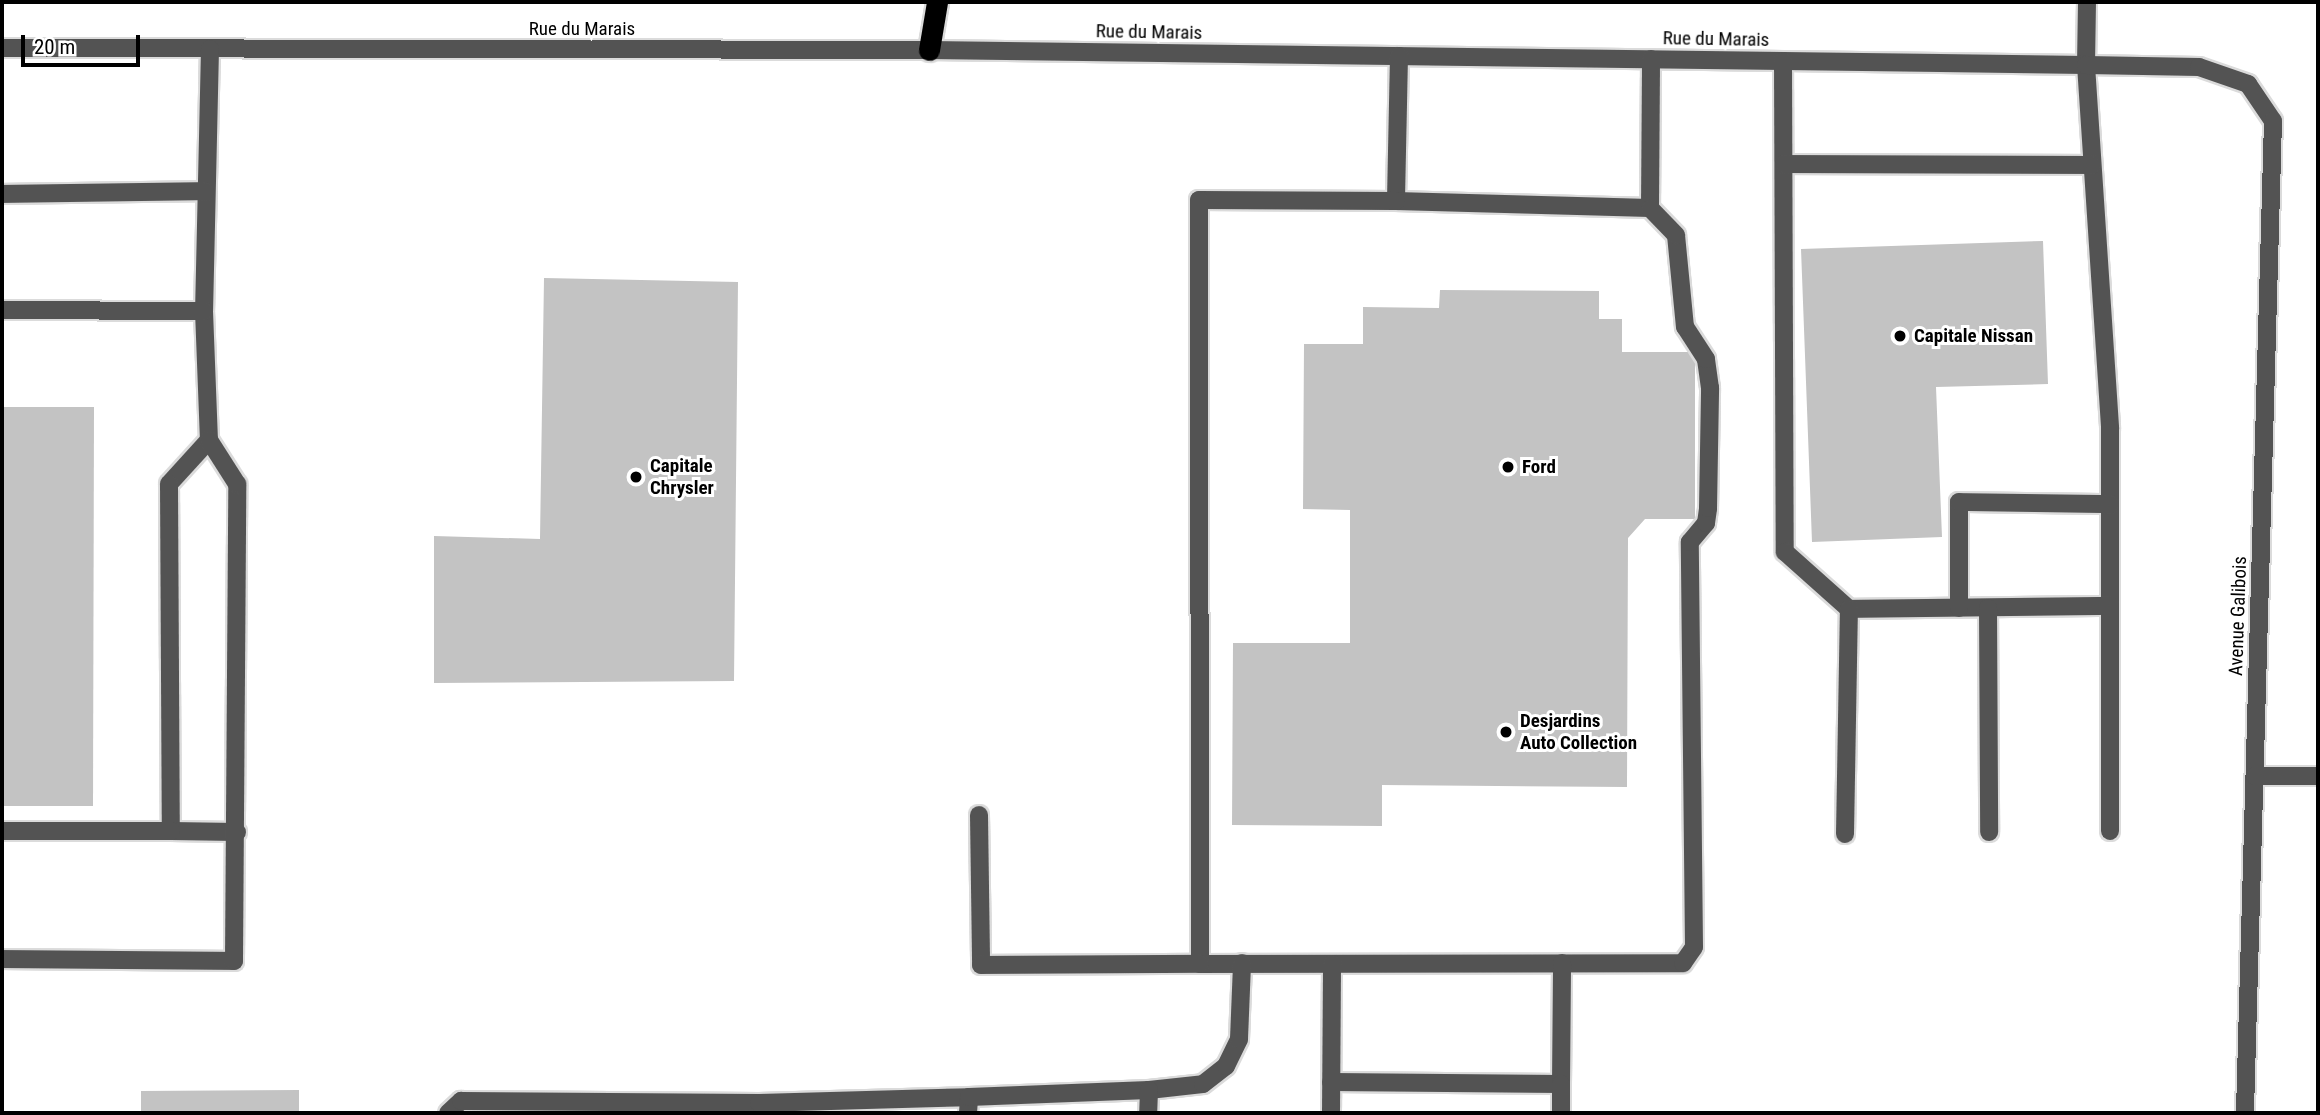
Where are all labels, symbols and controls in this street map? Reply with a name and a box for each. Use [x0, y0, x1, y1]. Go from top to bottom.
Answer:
street label: Rue du Marais [529, 18, 635, 40]
street label: Rue du Marais [1096, 20, 1202, 44]
scale bar [24, 21, 144, 65]
street label: Rue du Marais [1663, 27, 1769, 51]
text: 20 m [34, 35, 75, 59]
place label: Capitale Nissan [1914, 325, 2033, 347]
marker: Capitale Nissan [1892, 328, 1908, 344]
place label: Capitale Chrysler [650, 455, 714, 499]
place label: Ford [1522, 456, 1556, 478]
marker: Ford [1500, 459, 1516, 475]
marker: Capitale Chrysler [628, 469, 644, 485]
street label: Avenue Galibois [2225, 556, 2251, 676]
place label: Desjardins Auto Collection [1520, 710, 1637, 754]
marker: Desjardins Auto Collection [1498, 724, 1514, 740]

